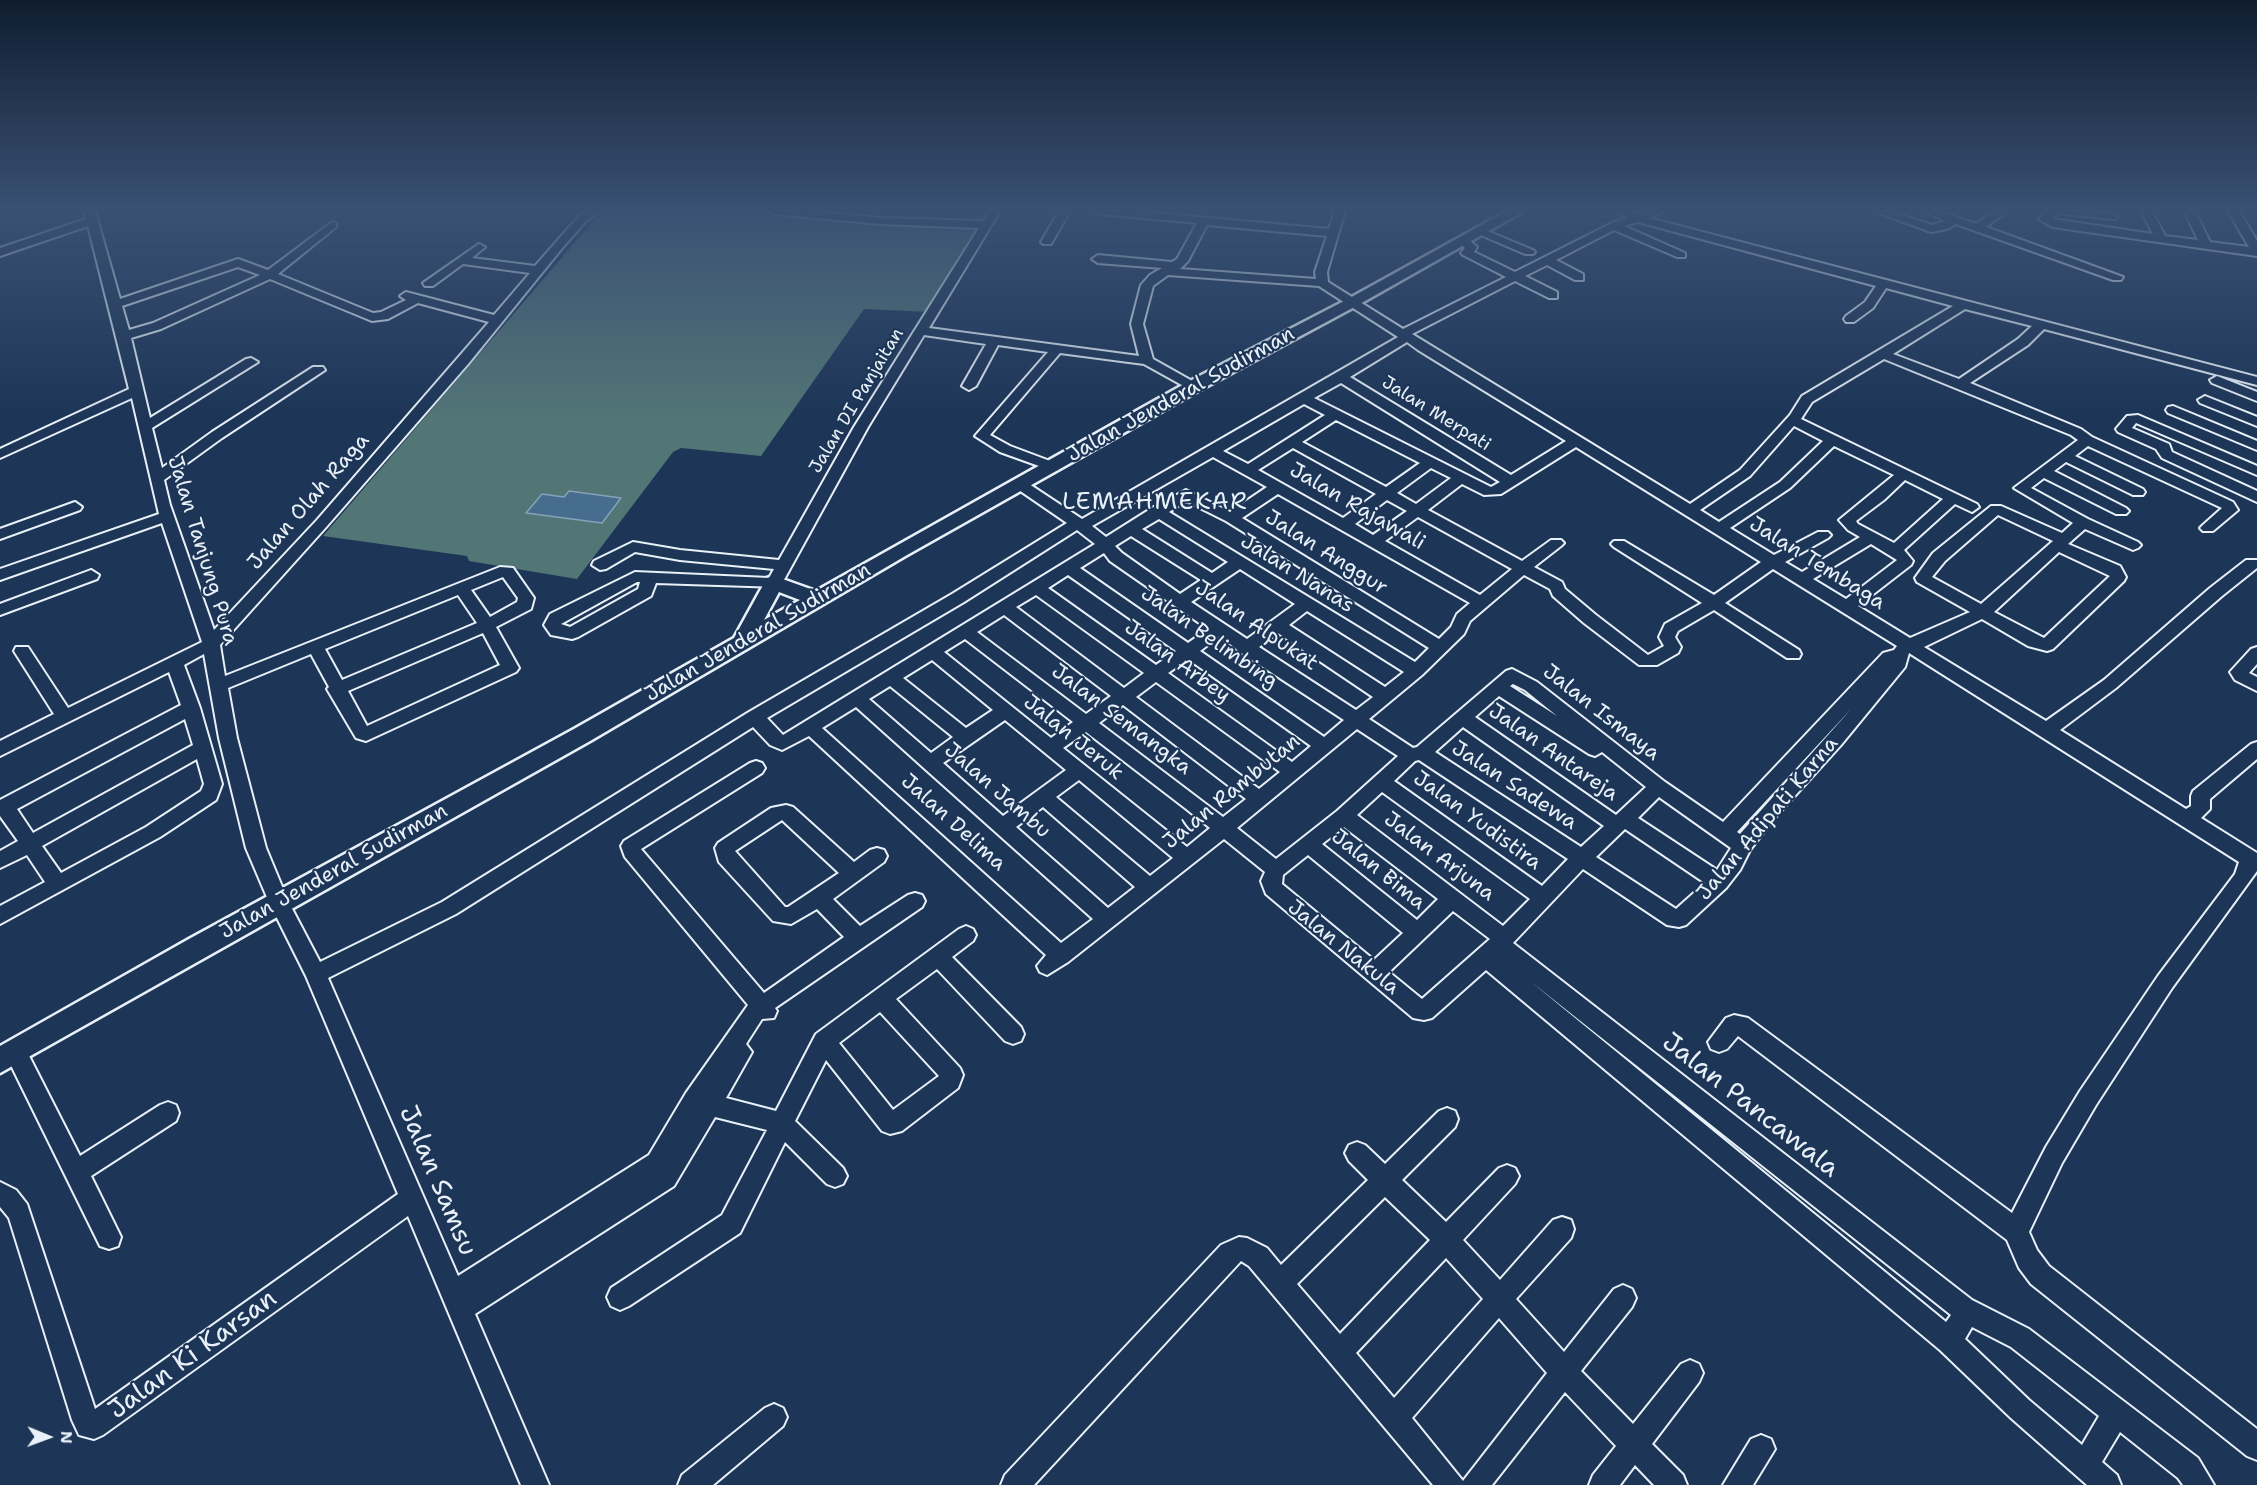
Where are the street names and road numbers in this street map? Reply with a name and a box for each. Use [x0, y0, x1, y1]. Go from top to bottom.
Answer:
street label: Jalan Jenderal Sudirman [1063, 322, 1299, 468]
street label: Jalan DI Panjaitan [805, 325, 909, 477]
street label: Jalan Merpati [1378, 372, 1494, 456]
street label: Jalan Olah Raga [243, 429, 375, 575]
street label: Jalan Tanjung Pura [161, 453, 243, 649]
street label: Jalan Rajawali [1285, 458, 1429, 556]
street label: Jalan Anggur [1260, 505, 1392, 601]
street label: Jalan Tembaga [1744, 512, 1890, 616]
street label: Jalan Nanas [1235, 529, 1359, 619]
street label: Jalan Jenderal Sudirman [641, 558, 875, 708]
street label: Jalan Alpukat [1189, 575, 1323, 677]
street label: Jalan Belimbing [1135, 581, 1283, 695]
street label: Jalan Arbey [1119, 615, 1235, 709]
street label: Jalan Semangka [1046, 659, 1196, 781]
street label: Jalan Ismaya [1537, 659, 1665, 767]
street label: Jalan Jeruk [1018, 690, 1128, 786]
street label: Jalan Antareja [1483, 699, 1623, 807]
street label: Jalan Rambutan [1158, 729, 1306, 855]
street label: Jalan Adipati Karna [1692, 732, 1844, 906]
street label: Jalan Sadewa [1446, 736, 1582, 836]
street label: Jalan Jambu [939, 738, 1055, 844]
street label: Jalan Yudistira [1408, 766, 1546, 876]
street label: Jalan Delima [895, 769, 1011, 877]
street label: Jalan Jenderal Sudirman [216, 799, 452, 945]
street label: Jalan Arjuna [1378, 807, 1500, 907]
street label: Jalan Bima [1326, 824, 1430, 916]
street label: Jalan Nakula [1282, 895, 1404, 1001]
street label: Jalan Pancawala [1655, 1027, 1845, 1185]
street label: Jalan Samsu [391, 1101, 483, 1261]
street label: Jalan Ki Karsan [103, 1283, 283, 1427]

